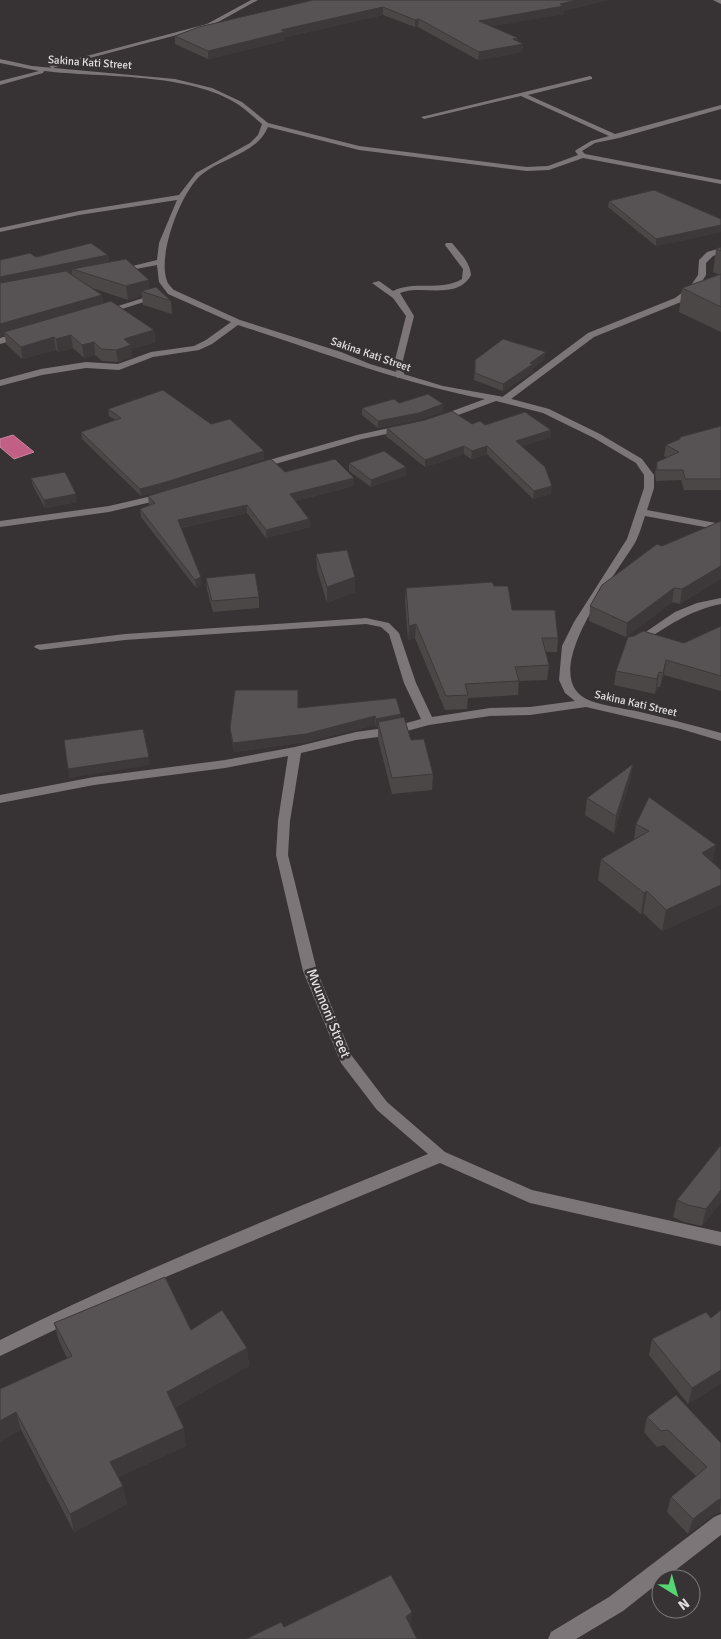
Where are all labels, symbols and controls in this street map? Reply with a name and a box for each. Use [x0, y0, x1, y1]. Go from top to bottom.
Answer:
street label: Sakina Kati Street [48, 53, 133, 72]
street label: Sakina Kati Street [329, 335, 413, 374]
street label: Sakina Kati Street [593, 688, 678, 719]
street label: Mvumoni Street [303, 966, 354, 1060]
north arrow [651, 1569, 701, 1619]
text: N [675, 1594, 693, 1614]

